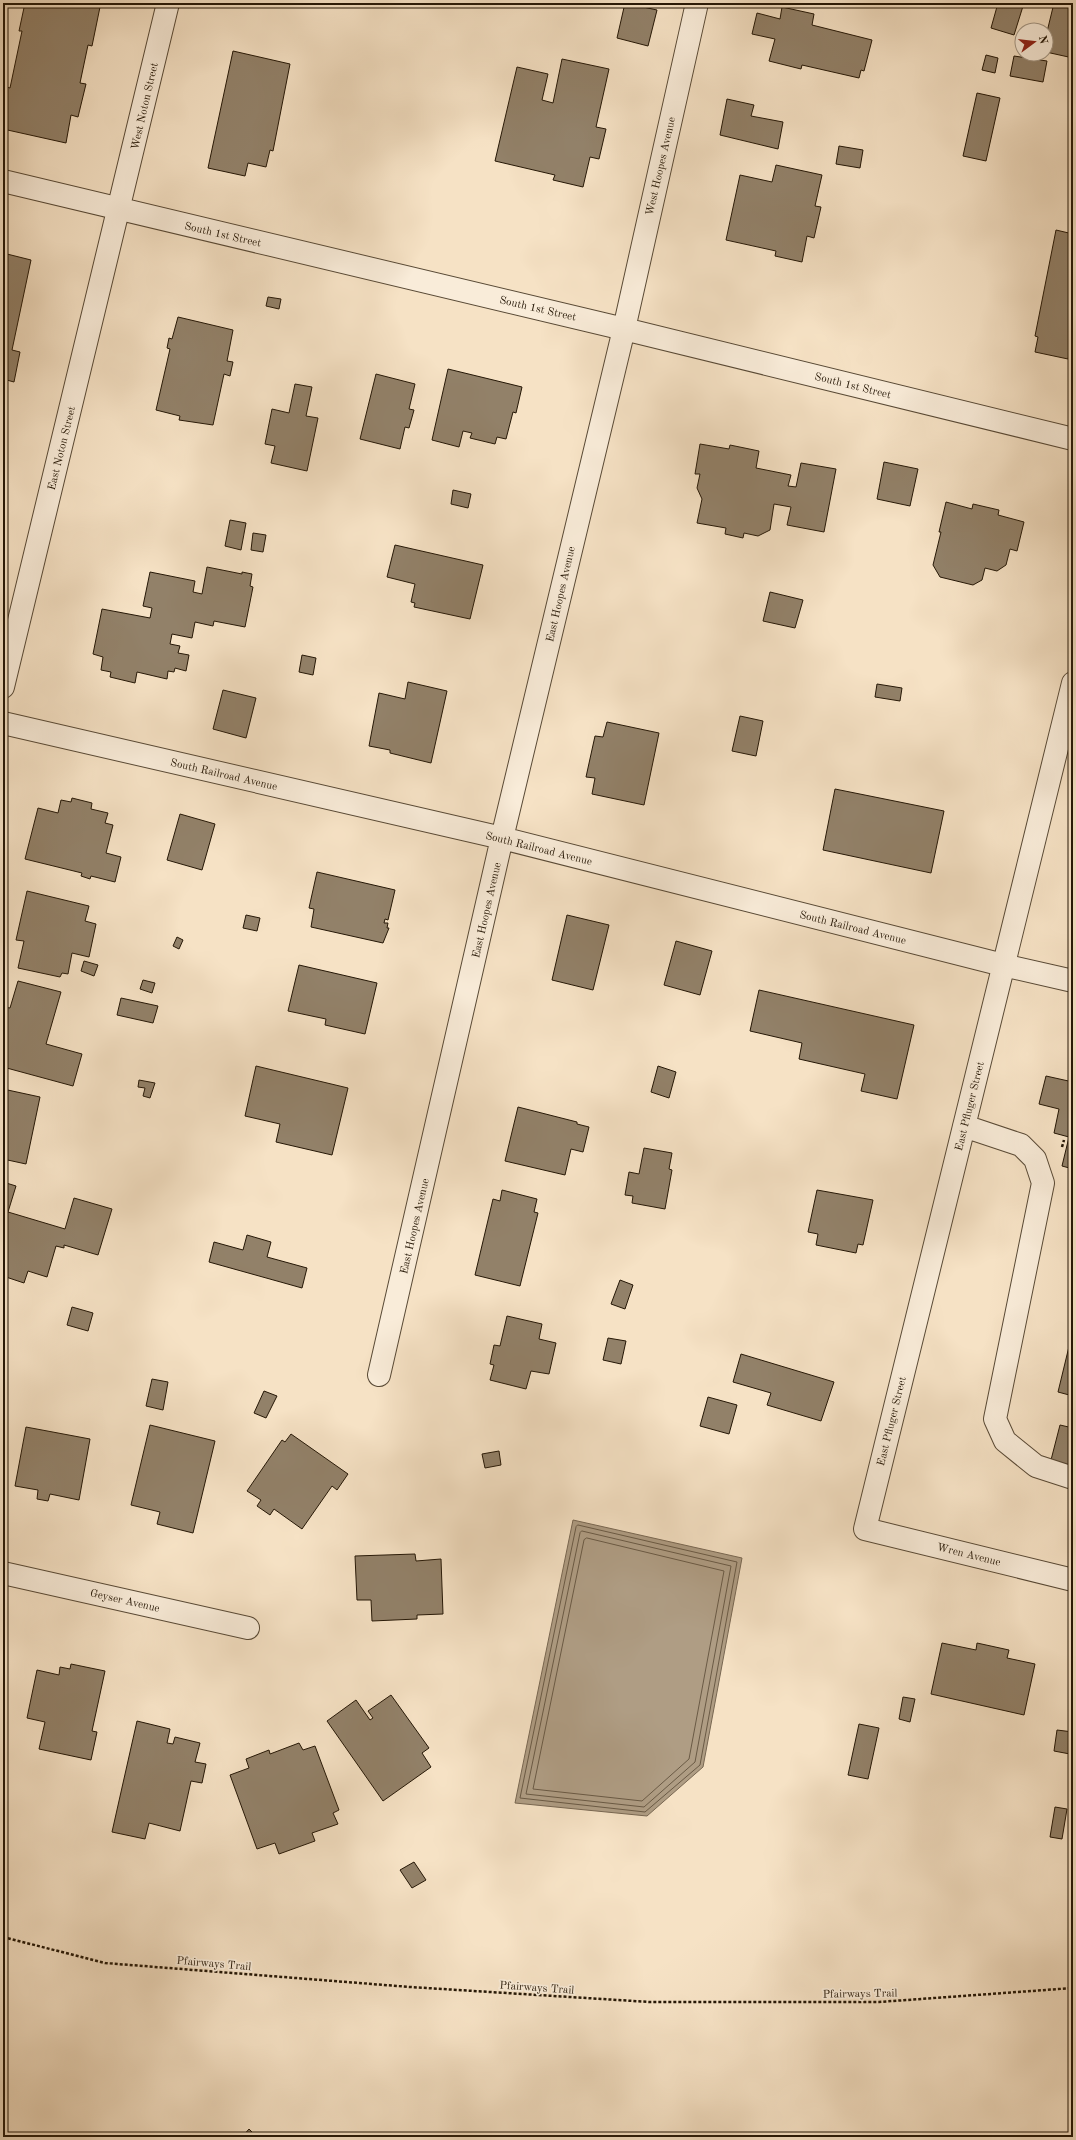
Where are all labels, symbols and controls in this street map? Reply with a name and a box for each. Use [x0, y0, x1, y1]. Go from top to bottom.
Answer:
north arrow [1014, 22, 1054, 62]
text: N [1036, 34, 1049, 46]
street label: West Noton Street [130, 62, 161, 151]
street label: West Hoopes Avenue [645, 116, 678, 217]
street label: South 1st Street [183, 221, 262, 250]
street label: South 1st Street [498, 295, 577, 324]
street label: South 1st Street [813, 372, 892, 401]
street label: East Noton Street [47, 405, 78, 491]
street label: East Hoopes Avenue [545, 545, 578, 643]
street label: South Railroad Avenue [169, 758, 278, 793]
street label: South Railroad Avenue [484, 831, 593, 868]
street label: East Hoopes Avenue [471, 861, 504, 959]
street label: South Railroad Avenue [798, 910, 907, 947]
street label: East Pfluger Street [954, 1060, 987, 1152]
street label: East Hoopes Avenue [399, 1177, 432, 1275]
street label: East Pfluger Street [876, 1375, 909, 1467]
street label: Wren Avenue [936, 1542, 1002, 1569]
street label: Geyser Avenue [89, 1588, 161, 1615]
street label: Pfairways Trail [176, 1956, 252, 1973]
street label: Pfairways Trail [499, 1980, 575, 1997]
street label: Pfairways Trail [822, 1988, 898, 2001]

